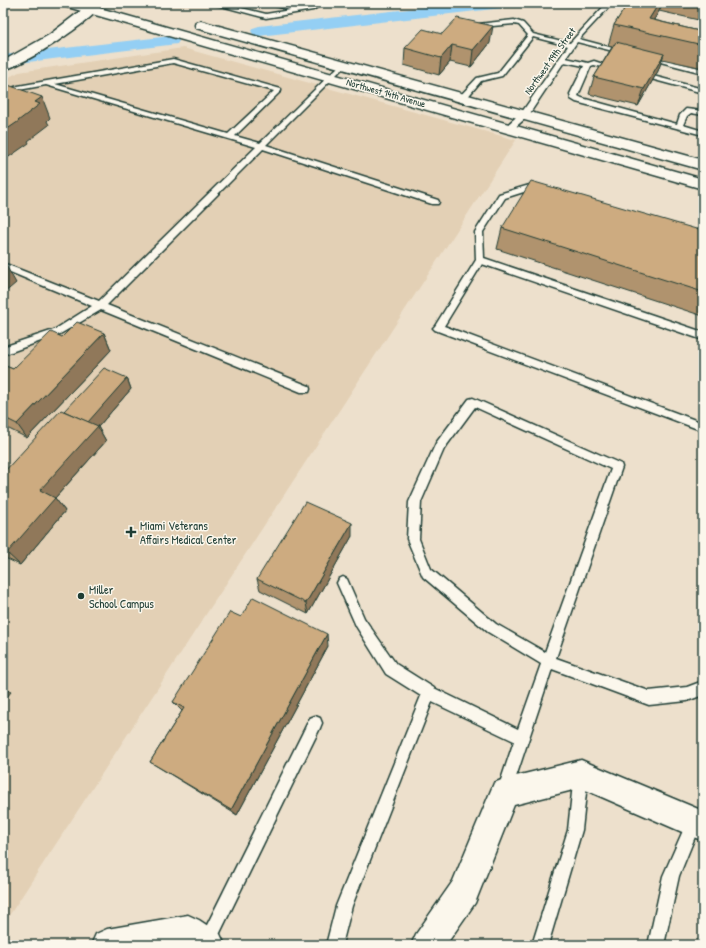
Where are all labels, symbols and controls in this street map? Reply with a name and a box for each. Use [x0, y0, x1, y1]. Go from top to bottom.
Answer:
street label: Northwest 19th Street [521, 25, 579, 97]
street label: Northwest 14th Avenue [345, 75, 427, 111]
place label: Miami Veterans Affairs Medical Center [140, 517, 237, 548]
marker: Miami Veterans Affairs Medical Center [125, 526, 137, 538]
place label: Miller School Campus [89, 581, 154, 612]
marker: Miller School Campus [76, 591, 86, 601]

